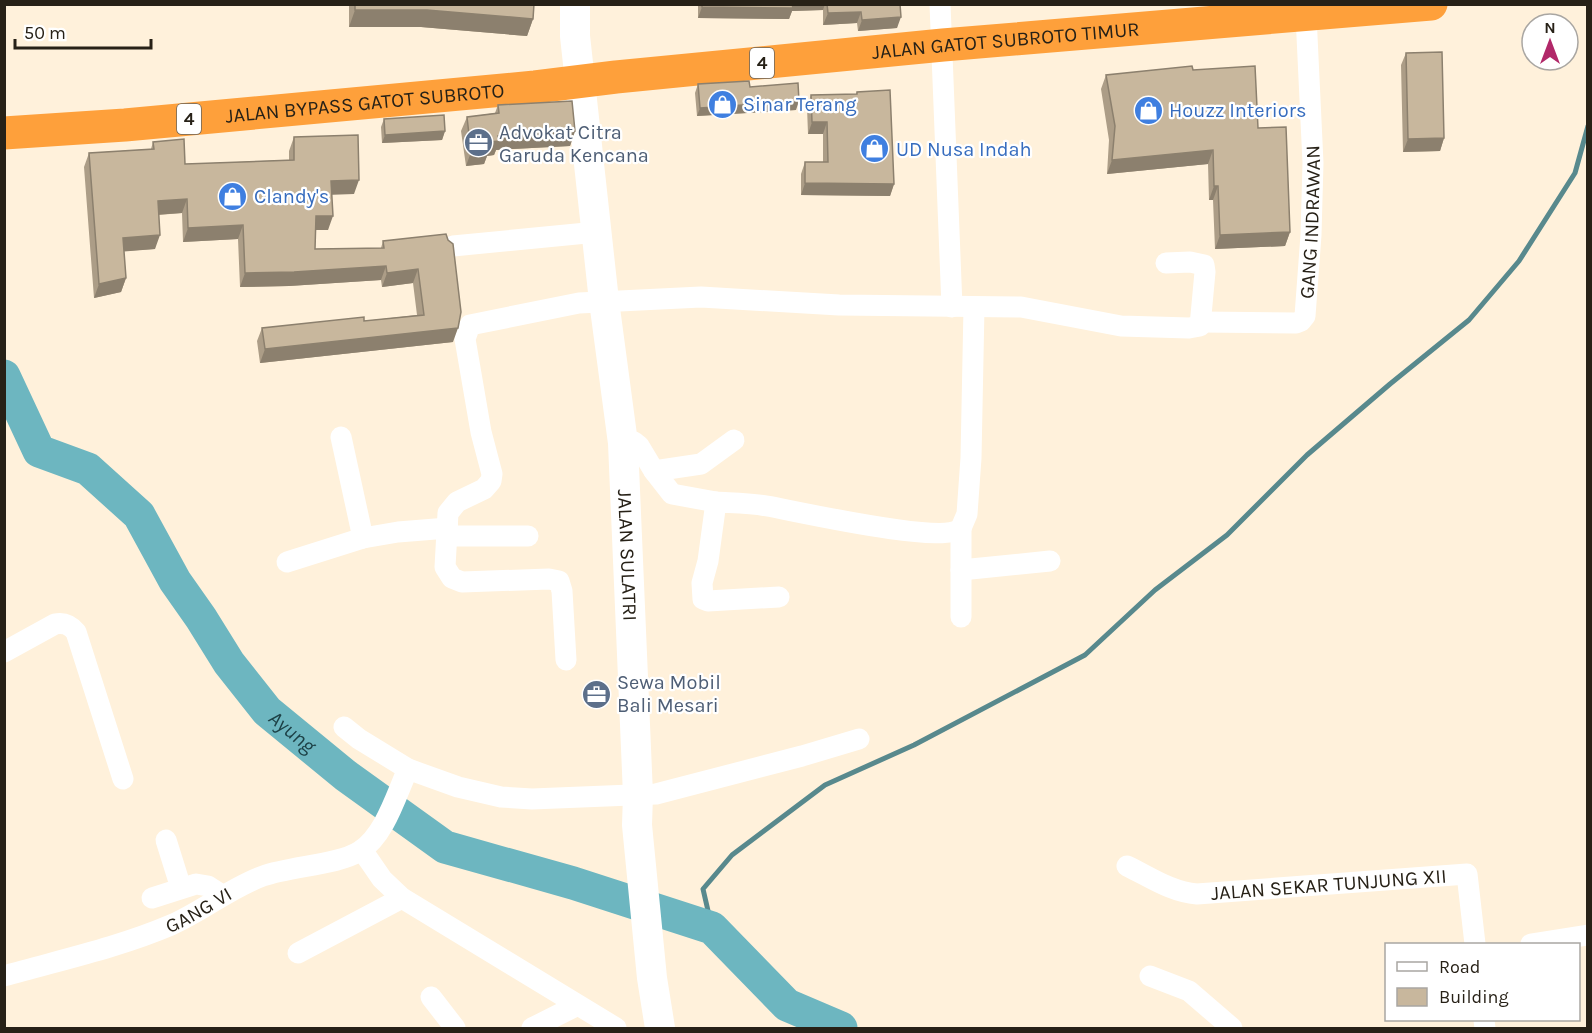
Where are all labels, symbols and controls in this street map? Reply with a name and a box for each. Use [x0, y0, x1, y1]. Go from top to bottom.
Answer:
scale bar [15, 12, 152, 50]
north arrow [1520, 12, 1580, 72]
street label: JALAN GATOT SUBROTO TIMUR [871, 17, 1140, 63]
text: N [1544, 18, 1556, 37]
text: 50 m [24, 22, 66, 44]
road number: 4 [750, 48, 774, 78]
street label: JALAN BYPASS GATOT SUBROTO [224, 78, 505, 127]
shop icon: Sinar Terang [706, 88, 738, 120]
place label: Sinar Terang [743, 93, 857, 116]
shop icon: Houzz Interiors [1132, 94, 1164, 126]
place label: Houzz Interiors [1169, 99, 1306, 122]
road number: 4 [177, 104, 201, 134]
place label: Advokat Citra Garuda Kencana [499, 121, 649, 167]
office icon: Advokat Citra Garuda Kencana [462, 127, 494, 159]
shop icon: UD Nusa Indah [859, 133, 891, 165]
place label: UD Nusa Indah [896, 138, 1032, 161]
street label: GANG INDRAWAN [1295, 145, 1325, 300]
shop icon: Clandy's [217, 180, 249, 212]
place label: Clandy's [254, 185, 329, 208]
street label: JALAN SULATRI [613, 489, 642, 621]
place label: Sewa Mobil Bali Mesari [617, 671, 721, 717]
office icon: Sewa Mobil Bali Mesari [580, 678, 612, 710]
water label: Ayung [264, 706, 321, 759]
street label: JALAN SEKAR TUNJUNG XII [1210, 864, 1447, 904]
street label: GANG VI [162, 882, 236, 938]
legend [1385, 943, 1580, 1021]
text: Road [1439, 956, 1480, 978]
text: Building [1439, 986, 1509, 1008]

